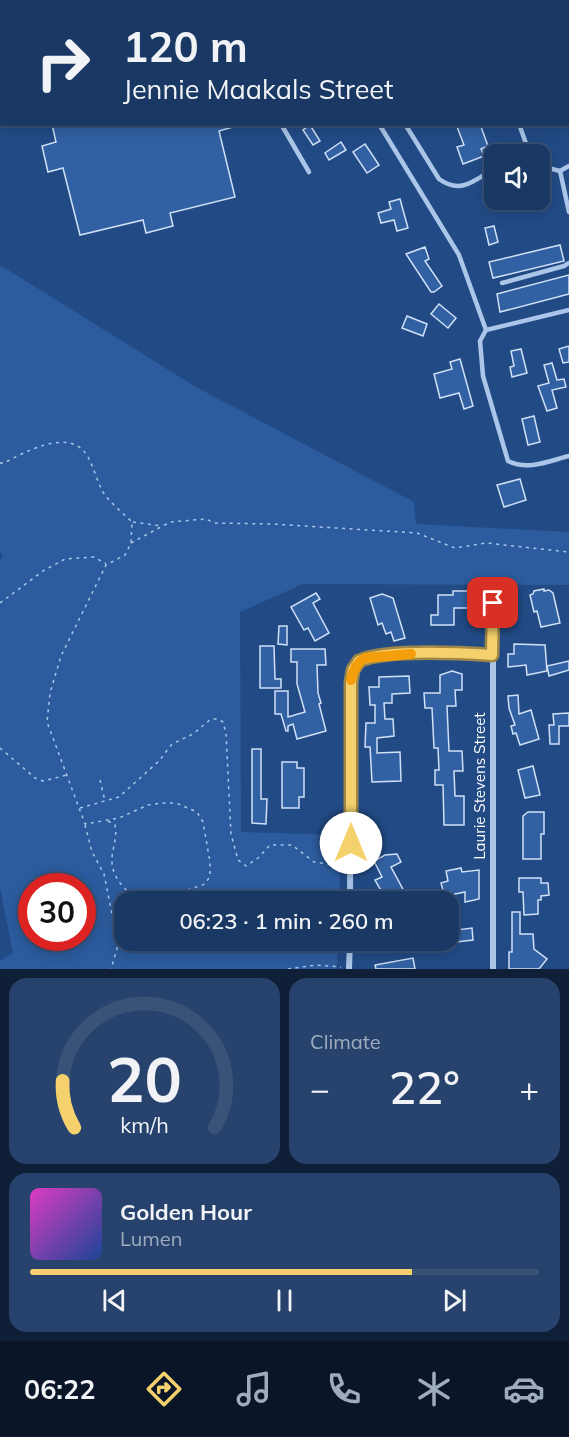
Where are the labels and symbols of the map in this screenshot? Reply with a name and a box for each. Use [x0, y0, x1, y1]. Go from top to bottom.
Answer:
pin [467, 577, 518, 628]
street label: Laurie Stevens Street [470, 712, 489, 860]
position arrow [319, 811, 383, 875]
speed limit sign: 30 [18, 873, 96, 951]

